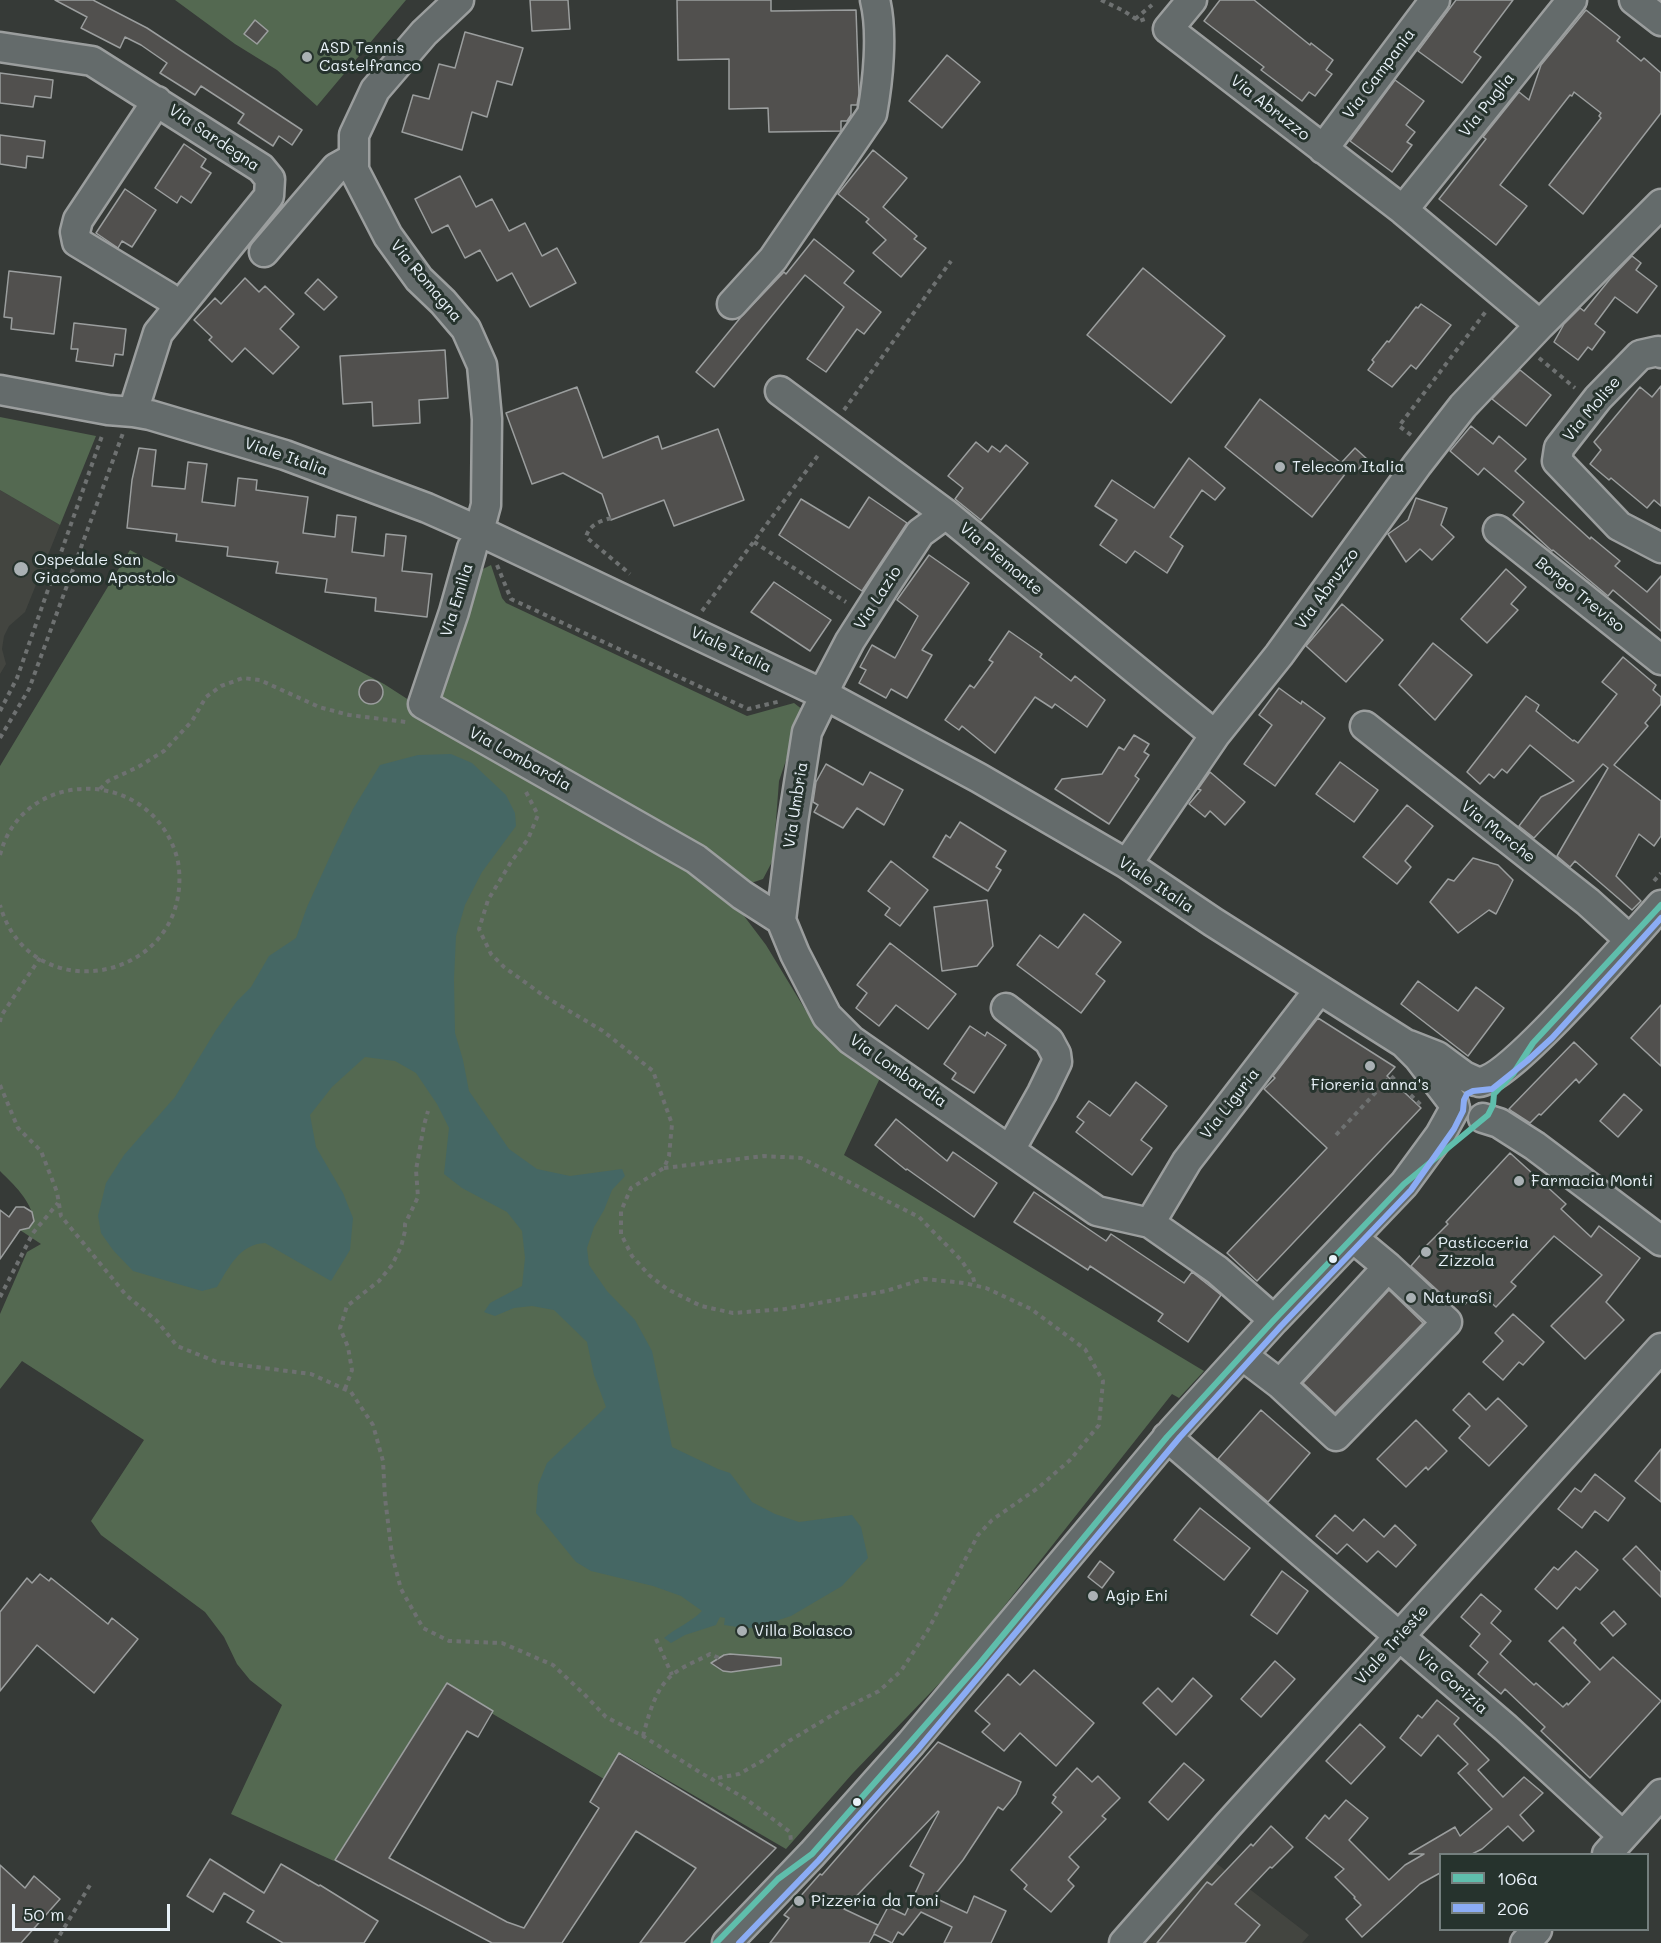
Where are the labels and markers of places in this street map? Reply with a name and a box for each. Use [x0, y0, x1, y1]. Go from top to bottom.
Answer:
place label: ASD Tennis Castelfranco [319, 38, 421, 76]
marker: ASD Tennis Castelfranco [300, 50, 314, 64]
place label: Telecom Italia [1292, 457, 1404, 477]
marker: Telecom Italia [1273, 460, 1287, 474]
place label: Ospedale San Giacomo Apostolo [34, 550, 175, 588]
marker: Ospedale San Giacomo Apostolo [12, 560, 30, 578]
marker: Fioreria anna's [1363, 1059, 1377, 1073]
place label: Fioreria anna's [1311, 1075, 1429, 1095]
place label: Farmacia Monti [1531, 1171, 1653, 1191]
marker: Farmacia Monti [1512, 1174, 1526, 1188]
place label: Pasticceria Zizzola [1438, 1233, 1529, 1271]
marker: Pasticceria Zizzola [1419, 1245, 1433, 1259]
unlabelled marker [1327, 1253, 1339, 1265]
place label: NaturaSì [1423, 1288, 1493, 1308]
marker: NaturaSì [1404, 1291, 1418, 1305]
place label: Agip Eni [1105, 1586, 1168, 1606]
marker: Agip Eni [1086, 1589, 1100, 1603]
place label: Villa Bolasco [754, 1621, 852, 1641]
marker: Villa Bolasco [735, 1624, 749, 1638]
unlabelled marker [851, 1796, 863, 1808]
place label: Pizzeria da Toni [811, 1891, 939, 1911]
marker: Pizzeria da Toni [792, 1894, 806, 1908]

